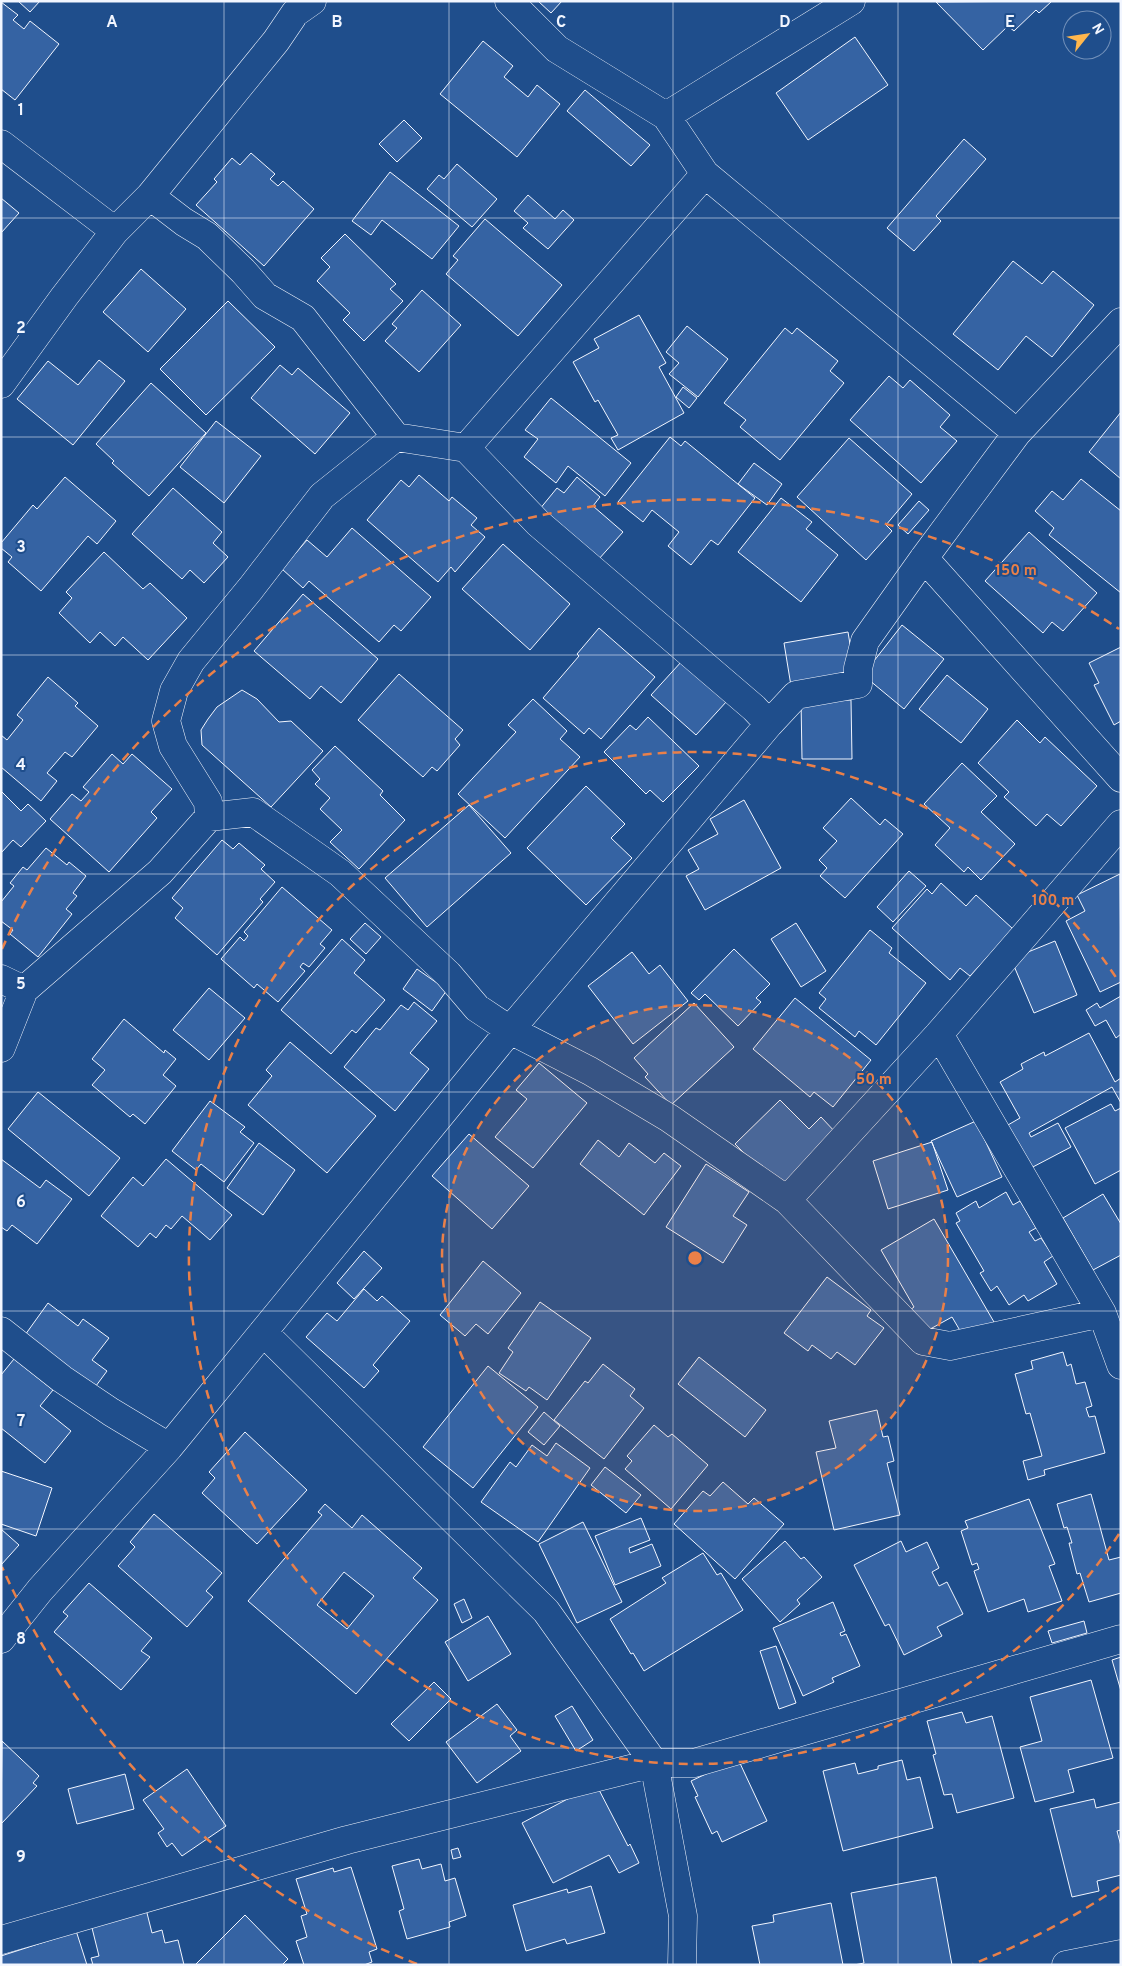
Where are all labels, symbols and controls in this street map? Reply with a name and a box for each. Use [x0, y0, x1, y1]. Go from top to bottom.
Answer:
north arrow [1062, 10, 1112, 60]
text: A [106, 13, 118, 33]
text: B [331, 13, 343, 33]
text: C [556, 13, 566, 33]
text: D [779, 13, 791, 33]
text: E [1005, 13, 1015, 33]
text: N [1087, 21, 1107, 38]
text: 1 [18, 101, 24, 121]
text: 2 [16, 319, 26, 339]
text: 3 [16, 538, 26, 558]
text: 150 m [995, 562, 1037, 581]
text: 4 [16, 756, 26, 776]
text: 100 m [1032, 892, 1074, 911]
text: 5 [16, 975, 26, 995]
text: 50 m [856, 1071, 892, 1090]
text: 6 [16, 1193, 26, 1213]
centre of rings [686, 1249, 704, 1267]
text: 7 [17, 1412, 25, 1432]
text: 8 [16, 1630, 26, 1650]
text: 9 [16, 1848, 26, 1868]

